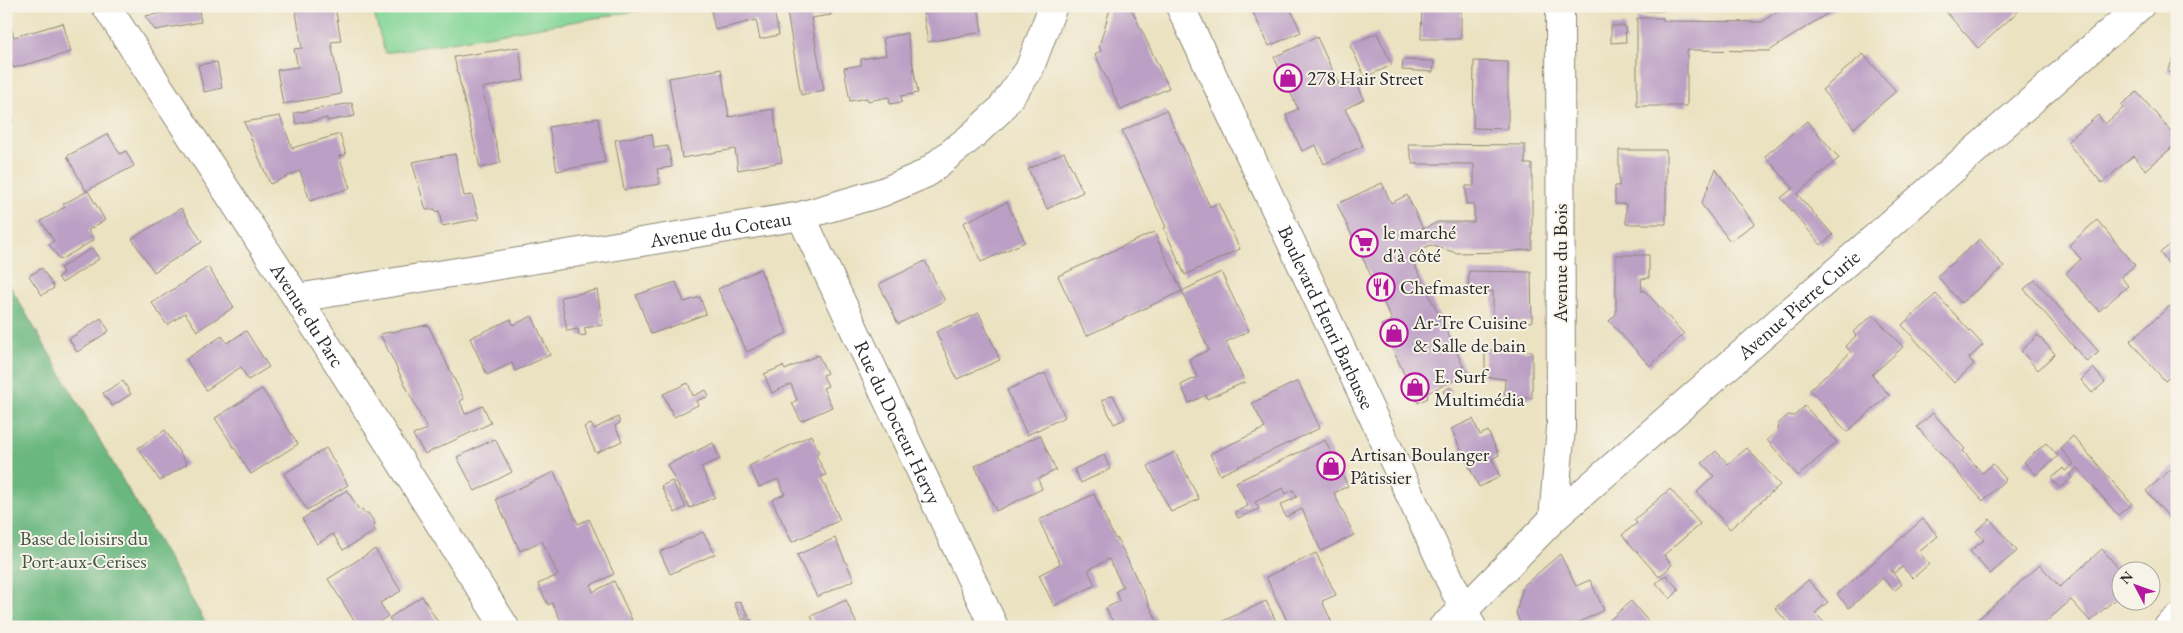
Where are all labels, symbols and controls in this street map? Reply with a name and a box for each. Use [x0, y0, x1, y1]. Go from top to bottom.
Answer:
shop icon: 278 Hair Street [1273, 63, 1303, 93]
place label: 278 Hair Street [1307, 65, 1424, 91]
street label: Avenue du Bois [1547, 203, 1573, 324]
street label: Avenue du Coteau [647, 205, 793, 254]
place label: le marché d'à côté [1383, 219, 1456, 268]
street label: Boulevard Henri Barbusse [1272, 221, 1381, 414]
supermarket icon: le marché d'à côté [1349, 228, 1379, 258]
street label: Avenue Pierre Curie [1731, 244, 1865, 366]
street label: Avenue du Parc [264, 257, 351, 372]
restaurant icon: Chefmaster [1366, 272, 1396, 302]
place label: Chefmaster [1400, 274, 1490, 300]
place label: Ar-Tre Cuisine & Salle de bain [1412, 309, 1527, 358]
shop icon: Ar-Tre Cuisine & Salle de bain [1379, 318, 1409, 348]
street label: Rue du Docteur Hervy [848, 336, 948, 509]
place label: E. Surf Multimédia [1434, 363, 1525, 412]
shop icon: E. Surf Multimédia [1400, 372, 1430, 402]
place label: Artisan Boulanger Pâtissier [1349, 441, 1490, 490]
shop icon: Artisan Boulanger Pâtissier [1316, 451, 1346, 481]
park label: Base de loisirs du Port-aux-Cerises [20, 525, 149, 574]
north arrow [2110, 560, 2160, 610]
text: N [2116, 567, 2137, 588]

